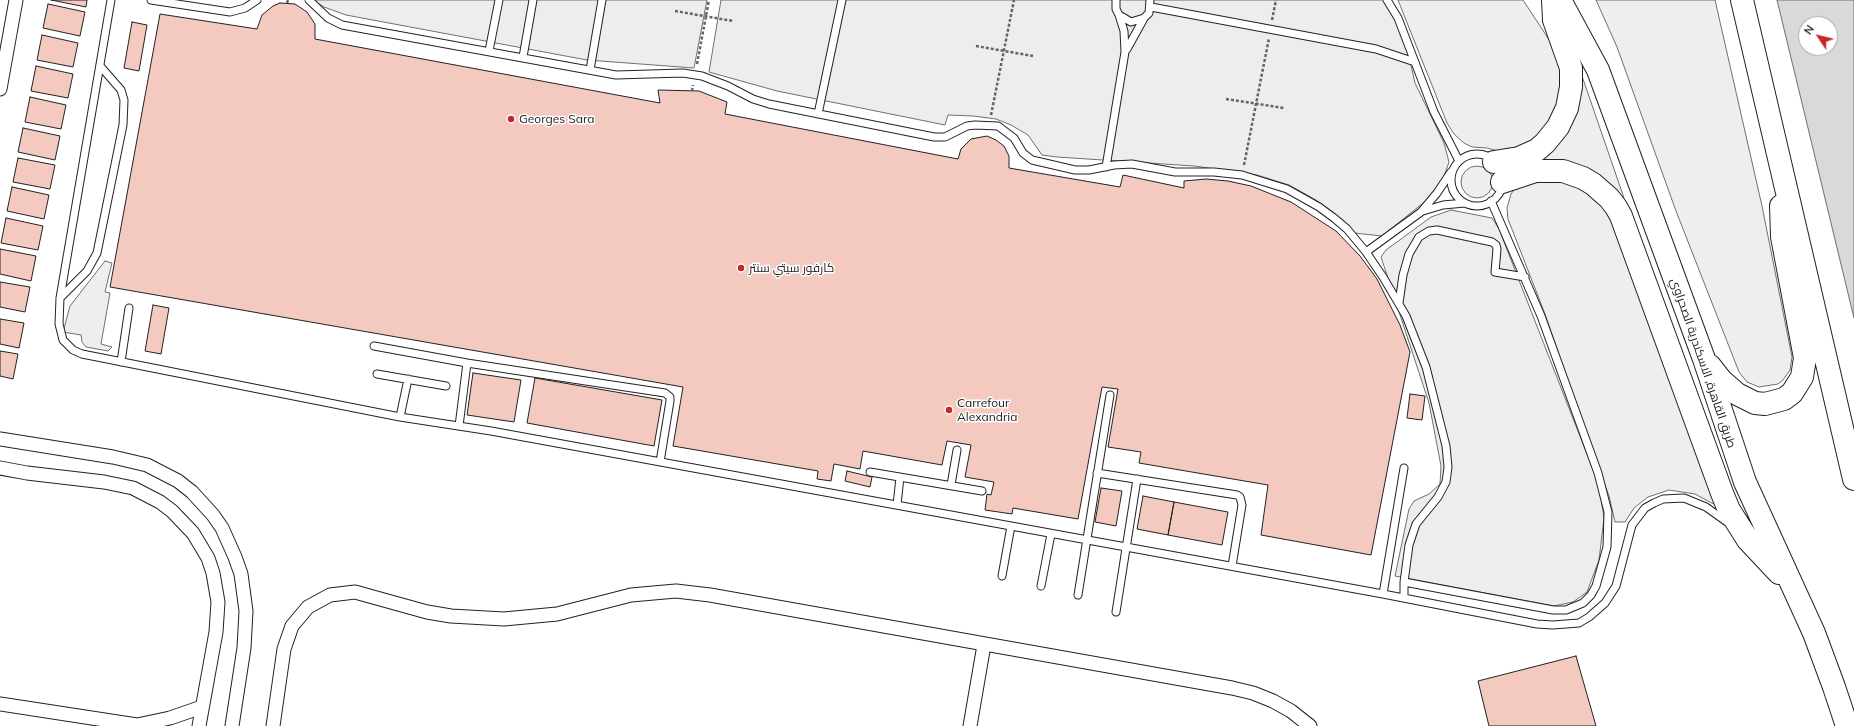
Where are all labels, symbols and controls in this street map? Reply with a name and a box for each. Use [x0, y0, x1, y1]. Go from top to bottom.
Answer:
north arrow [1798, 16, 1838, 56]
text: N [1801, 22, 1817, 37]
place label: Georges Sara [519, 112, 594, 126]
marker: Georges Sara [506, 114, 516, 124]
place label: كارفور سيتي سنتر [749, 261, 834, 275]
marker: كارفور سيتي سنتر [736, 263, 746, 273]
street label: طريق القاهرة, الاسكندرية الصحراوي [1667, 276, 1739, 450]
place label: Carrefour Alexandria [957, 396, 1017, 424]
marker: Carrefour Alexandria [944, 405, 954, 415]

